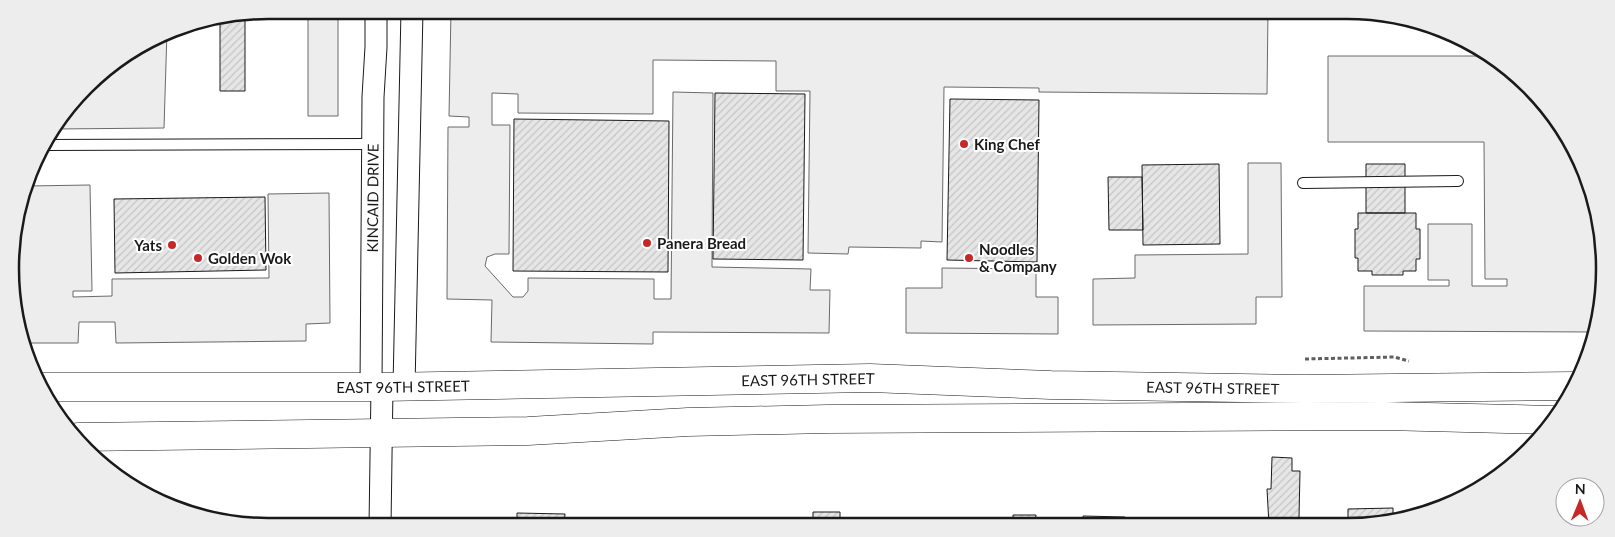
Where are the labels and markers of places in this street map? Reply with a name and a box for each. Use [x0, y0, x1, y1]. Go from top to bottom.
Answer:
place label: King Chef [974, 135, 1040, 153]
marker: King Chef [958, 138, 970, 150]
place label: Panera Bread [657, 234, 746, 252]
place label: Yats [133, 236, 162, 254]
marker: Panera Bread [641, 237, 653, 249]
marker: Yats [166, 239, 178, 251]
place label: Noodles & Company [979, 240, 1057, 275]
place label: Golden Wok [208, 249, 292, 267]
marker: Golden Wok [192, 252, 204, 264]
marker: Noodles & Company [963, 252, 975, 264]

